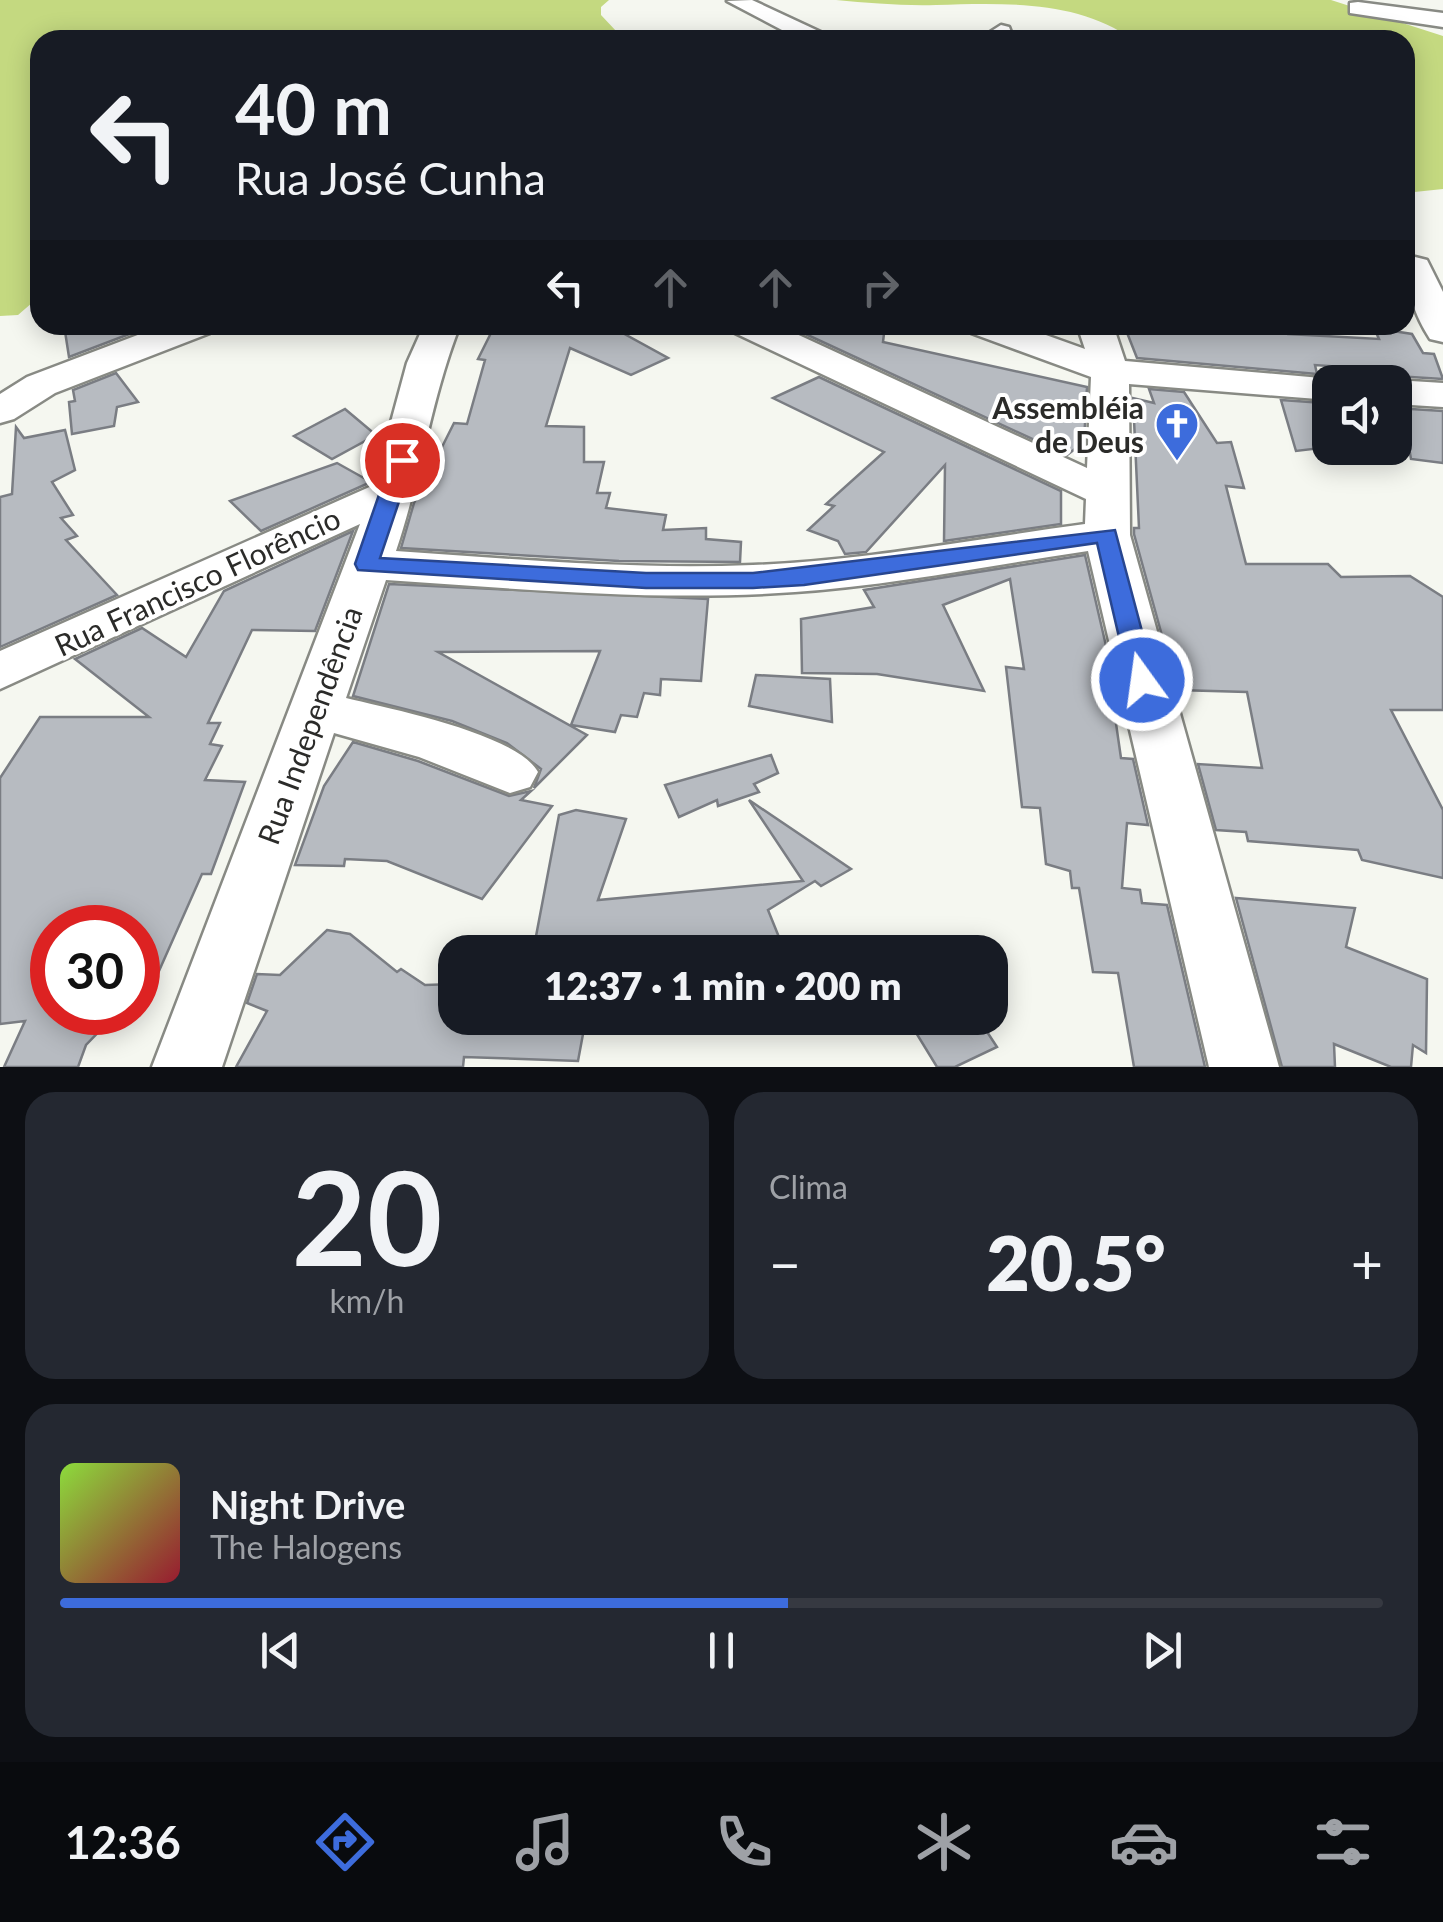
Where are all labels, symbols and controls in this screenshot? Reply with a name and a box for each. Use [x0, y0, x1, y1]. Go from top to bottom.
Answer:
text: 40 m [235, 66, 392, 150]
icon: left [70, 70, 200, 200]
text: Rua José Cunha [235, 151, 546, 205]
icon: left [538, 260, 593, 315]
icon: ahead [643, 260, 698, 315]
icon: ahead [748, 260, 803, 315]
icon: right [853, 260, 908, 315]
map controls [1312, 365, 1412, 465]
button: sound [1312, 365, 1412, 465]
place label: Assembléia de Deus [991, 389, 1144, 459]
church icon: Assembléia de Deus [1154, 401, 1200, 462]
pin [360, 418, 445, 503]
icon: arrive [375, 433, 430, 488]
street label: Rua Francisco Florêncio [48, 499, 346, 663]
street label: Rua Independência [249, 601, 369, 849]
position arrow [1090, 628, 1194, 732]
speed limit sign: 30 [30, 905, 160, 1035]
text: 12:37 · 1 min · 200 m [544, 962, 902, 1008]
text: 20 [292, 1138, 442, 1294]
text: Clima [769, 1167, 848, 1206]
text: 20.5° [986, 1217, 1166, 1307]
text: − [769, 1230, 801, 1296]
text: + [1351, 1230, 1383, 1296]
text: km/h [330, 1281, 404, 1320]
text: Night Drive [210, 1481, 405, 1527]
text: The Halogens [210, 1527, 402, 1566]
icon: previous [253, 1623, 308, 1678]
icon: pause [694, 1623, 749, 1678]
icon: next [1135, 1623, 1190, 1678]
icon: directions [310, 1807, 380, 1877]
icon: music [510, 1807, 580, 1877]
icon: phone [709, 1807, 779, 1877]
icon: climate [909, 1807, 979, 1877]
icon: car [1109, 1807, 1179, 1877]
icon: filters [1308, 1807, 1378, 1877]
text: 12:36 [65, 1815, 181, 1869]

